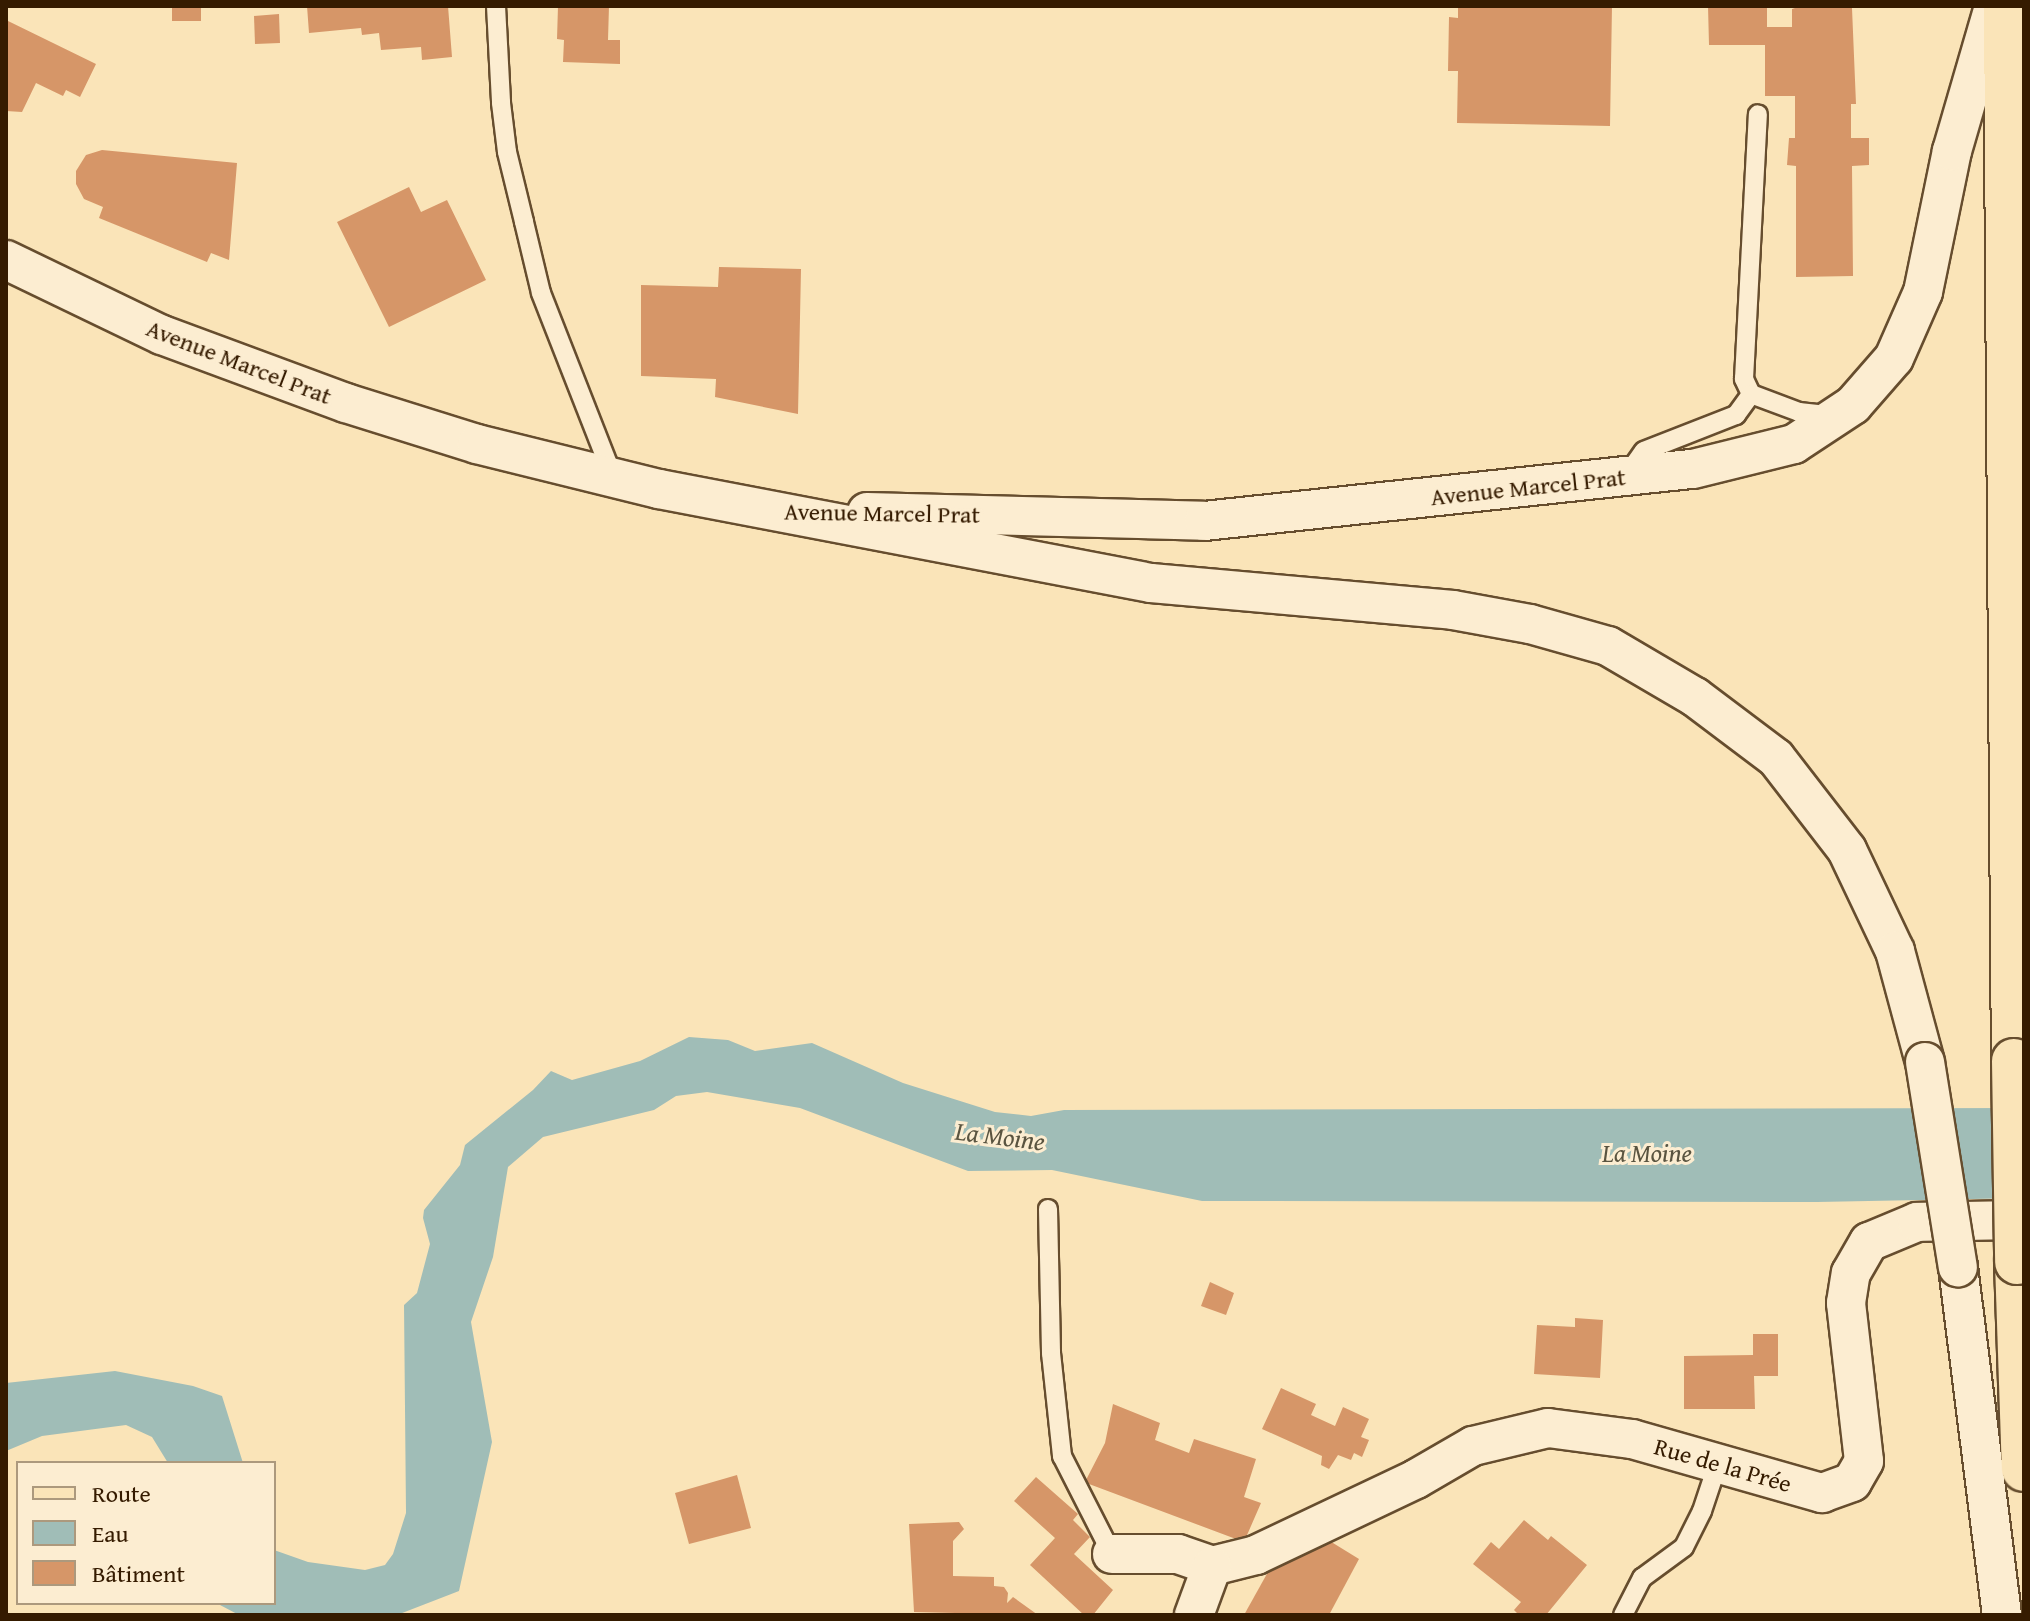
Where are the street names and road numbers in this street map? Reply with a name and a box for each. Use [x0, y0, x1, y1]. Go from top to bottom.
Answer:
street label: Avenue Marcel Prat [142, 313, 336, 411]
street label: Avenue Marcel Prat [1429, 462, 1627, 512]
street label: Avenue Marcel Prat [784, 497, 980, 529]
street label: Rue de la Prée [1651, 1432, 1795, 1498]

